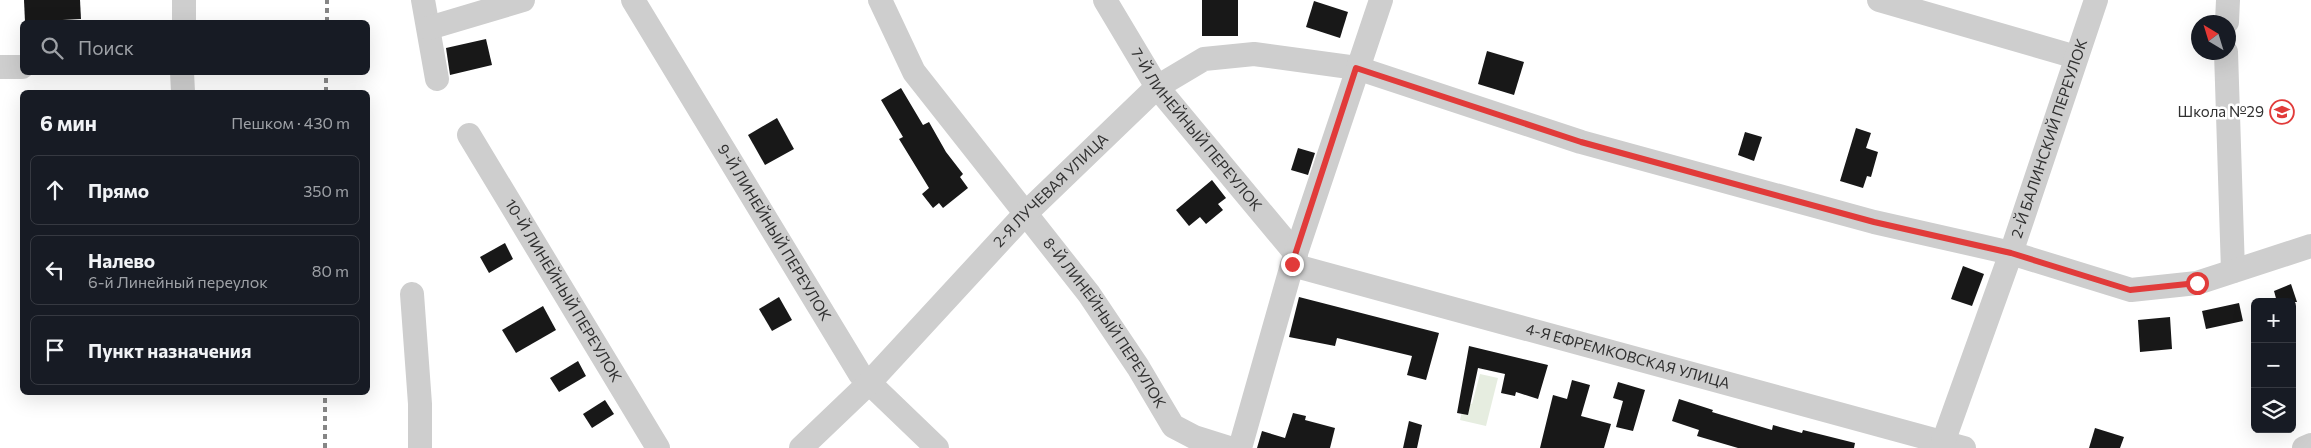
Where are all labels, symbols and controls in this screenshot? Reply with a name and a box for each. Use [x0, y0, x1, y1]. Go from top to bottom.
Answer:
north arrow [2191, 15, 2236, 60]
search box [20, 20, 370, 75]
icon: search [38, 34, 66, 62]
text: Поиск [78, 36, 134, 59]
street label: 2-Й БАЛИНСКИЙ ПЕРЕУЛОК [2007, 36, 2090, 240]
street label: 7-Й ЛИНЕЙНЫЙ ПЕРЕУЛОК [1128, 45, 1266, 214]
school or university icon: Школа №29 [2269, 99, 2295, 125]
place label: Школа №29 [2178, 102, 2264, 120]
text: 6 мин [40, 110, 97, 135]
text: Пешком · 430 m [231, 113, 350, 132]
street label: 2-Я ЛУЧЕВАЯ УЛИЦА [989, 129, 1111, 250]
street label: 9-Й ЛИНЕЙНЫЙ ПЕРЕУЛОК [715, 140, 835, 324]
icon: ahead [41, 176, 69, 204]
text: Прямо [88, 179, 149, 202]
text: 350 m [303, 181, 349, 200]
street label: 10-Й ЛИНЕЙНЫЙ ПЕРЕУЛОК [502, 196, 626, 385]
street label: 8-Й ЛИНЕЙНЫЙ ПЕРЕУЛОК [1040, 234, 1170, 411]
text: Налево [88, 249, 155, 272]
route end [1281, 253, 1304, 276]
icon: left [41, 256, 69, 284]
text: 80 m [312, 261, 349, 280]
text: 6-й Линейный переулок [88, 272, 268, 291]
route start [2186, 272, 2209, 295]
map controls [2251, 298, 2296, 433]
button: + [2251, 298, 2296, 343]
street label: 4-Я ЕФРЕМКОВСКАЯ УЛИЦА [1524, 319, 1732, 392]
icon: arrive [41, 336, 69, 364]
text: Пункт назначения [88, 339, 251, 362]
button: − [2251, 343, 2296, 388]
button: layers [2251, 388, 2296, 433]

